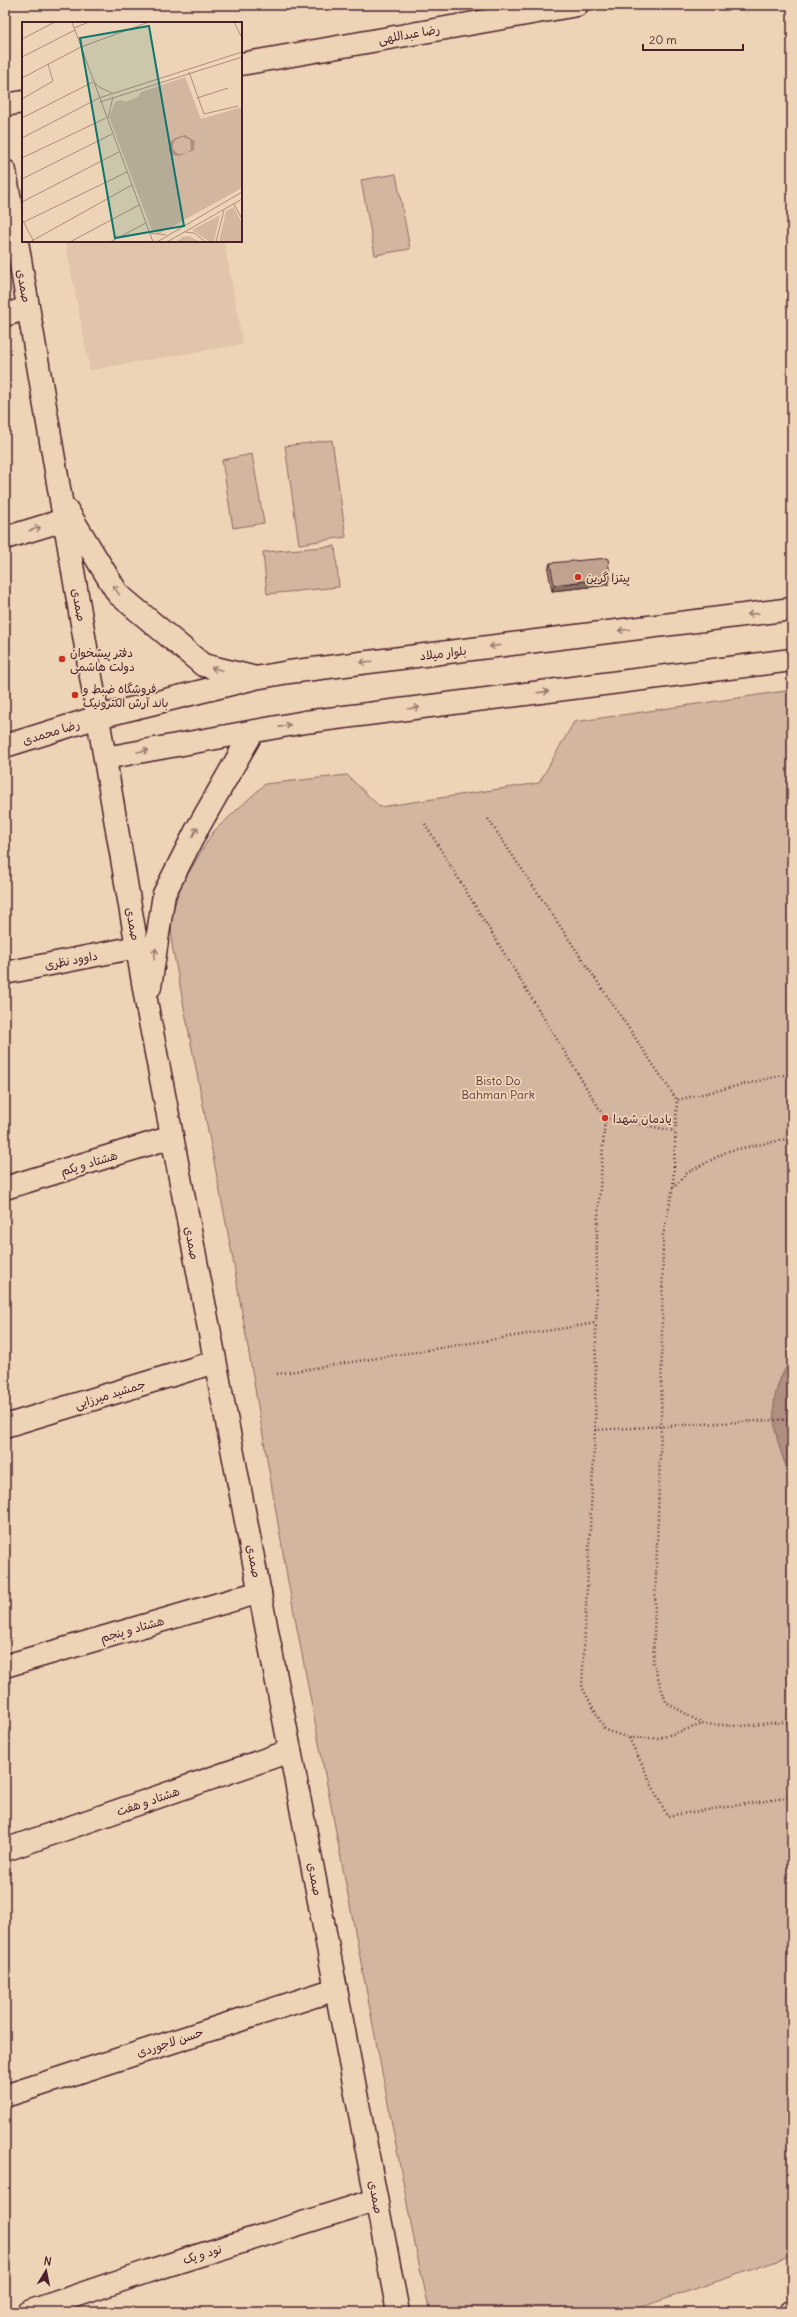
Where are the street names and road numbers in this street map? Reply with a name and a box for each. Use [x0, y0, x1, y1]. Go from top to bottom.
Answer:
street label: رضا عبداللهی [377, 21, 441, 48]
street label: صمدی [14, 268, 34, 304]
street label: صمدی [69, 587, 89, 623]
street label: بلوار میلاد [419, 643, 467, 664]
street label: رضا محمدی [21, 716, 81, 748]
street label: صمدی [123, 906, 143, 942]
street label: داوود نظری [43, 947, 99, 973]
street label: هشتاد و یکم [59, 1147, 120, 1181]
street label: صمدی [181, 1225, 203, 1261]
street label: جمشید میرزایی [73, 1376, 147, 1413]
street label: صمدی [243, 1543, 265, 1579]
street label: هشتاد و پنجم [98, 1613, 166, 1647]
street label: هشتاد و هفت [114, 1783, 182, 1820]
street label: صمدی [304, 1861, 326, 1897]
street label: حسن لاجوردی [135, 2024, 206, 2061]
street label: صمدی [365, 2179, 387, 2215]
street label: نود و یک [181, 2241, 224, 2268]

